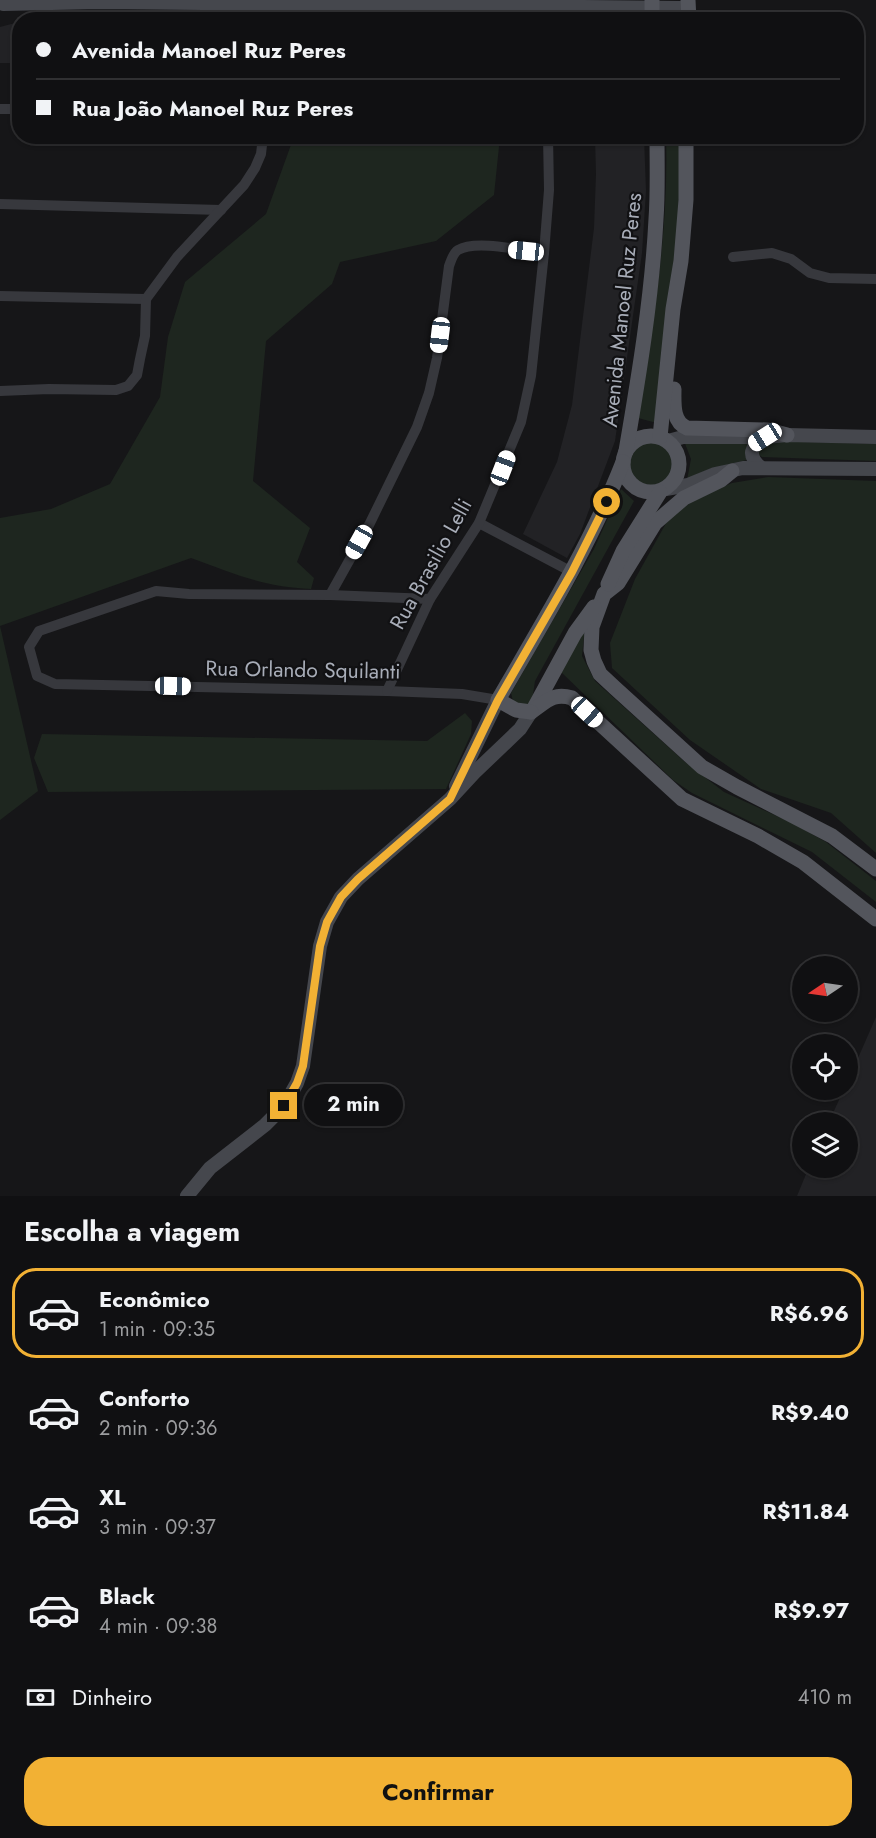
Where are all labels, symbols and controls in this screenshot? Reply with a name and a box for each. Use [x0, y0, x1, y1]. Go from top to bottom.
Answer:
text: Avenida Manoel Ruz Peres [72, 34, 346, 66]
text: Rua João Manoel Ruz Peres [72, 92, 353, 124]
street label: Avenida Manoel Ruz Peres [595, 191, 649, 429]
car [507, 240, 545, 262]
car [429, 316, 451, 354]
car [745, 420, 785, 454]
car [488, 448, 518, 488]
route start [593, 488, 620, 515]
street label: Rua Brasilio Lelli [383, 493, 479, 635]
car [342, 522, 376, 562]
street label: Rua Orlando Squilanti [205, 653, 401, 687]
car [155, 677, 191, 695]
car [568, 693, 606, 731]
north arrow [792, 956, 858, 1022]
map controls [792, 956, 858, 1178]
button: locate [792, 1034, 858, 1100]
callout: 2 min [305, 1085, 404, 1127]
text: 2 min [327, 1090, 380, 1119]
route end [270, 1092, 297, 1119]
button: layers [792, 1112, 858, 1178]
text: Escolha a viagem [24, 1212, 240, 1251]
text: Econômico [99, 1283, 210, 1315]
icon: car [27, 1286, 81, 1340]
text: R$6.96 [770, 1297, 849, 1329]
text: 1 min · 09:35 [99, 1315, 215, 1344]
text: Conforto [99, 1382, 190, 1414]
icon: car [27, 1385, 81, 1439]
text: R$9.40 [771, 1396, 849, 1428]
text: 2 min · 09:36 [99, 1414, 218, 1443]
text: XL [99, 1481, 126, 1513]
icon: car [27, 1484, 81, 1538]
text: R$11.84 [762, 1495, 849, 1527]
text: 3 min · 09:37 [99, 1513, 216, 1542]
text: Black [99, 1580, 155, 1612]
icon: car [27, 1583, 81, 1637]
text: R$9.97 [773, 1594, 849, 1626]
text: 4 min · 09:38 [99, 1612, 217, 1641]
icon: cash [24, 1681, 57, 1714]
text: Dinheiro [72, 1681, 152, 1713]
text: 410 m [798, 1683, 852, 1712]
button: Confirmar [24, 1757, 852, 1826]

